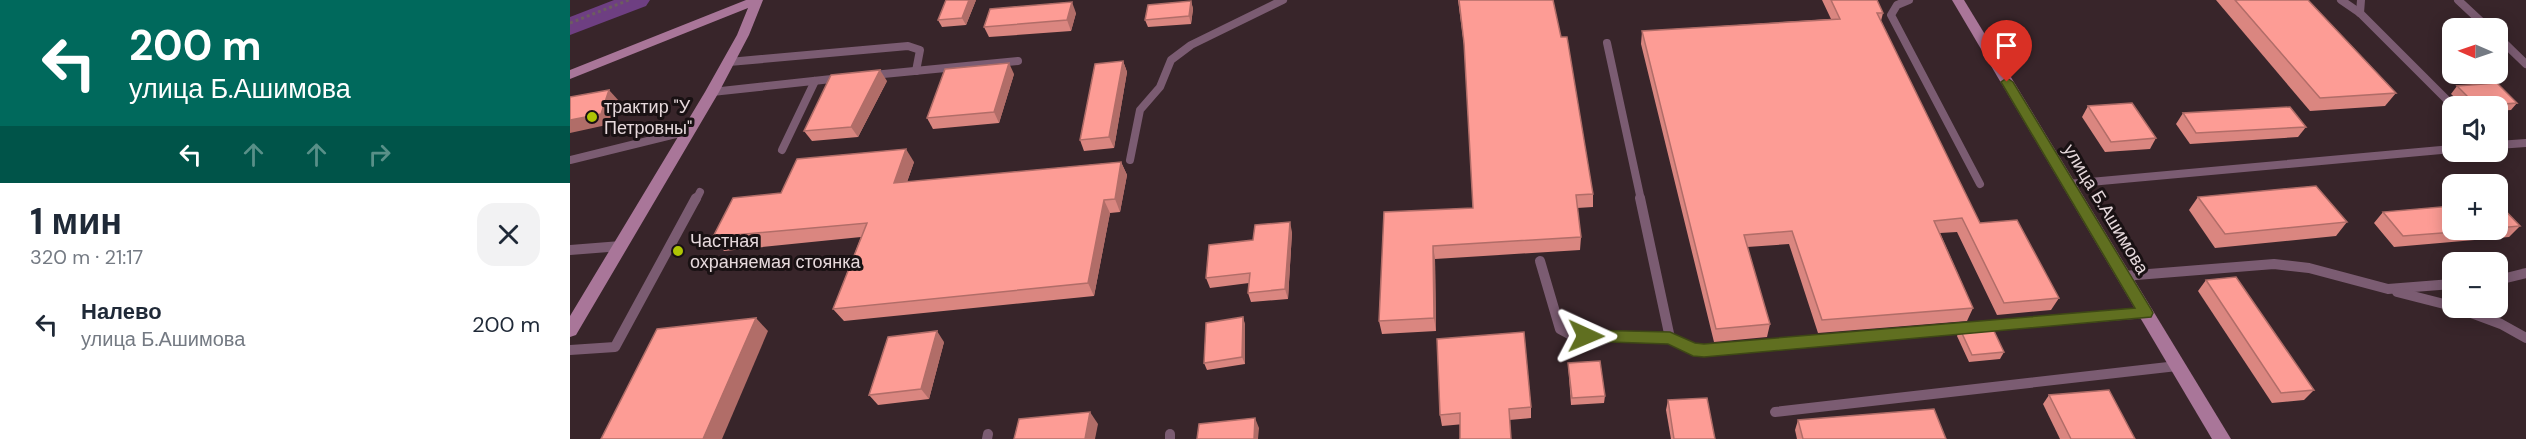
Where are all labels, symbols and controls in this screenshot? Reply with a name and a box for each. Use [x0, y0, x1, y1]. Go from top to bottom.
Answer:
text: 200 m [129, 18, 262, 73]
north arrow [2442, 18, 2508, 84]
map controls [2442, 18, 2508, 318]
pin [1981, 20, 2032, 82]
icon: left [30, 24, 108, 102]
icon: arrive [1990, 29, 2023, 62]
text: улица Б.Ашимова [129, 71, 351, 106]
place label: трактир "У Петровны" [604, 95, 692, 140]
button: sound [2442, 96, 2508, 162]
marker: трактир "У Петровны" [585, 110, 599, 124]
icon: left [174, 138, 207, 171]
icon: ahead [237, 138, 270, 171]
icon: ahead [300, 138, 333, 171]
icon: right [363, 138, 396, 171]
street label: улица Б.Ашимова [2058, 139, 2155, 279]
button: + [2442, 174, 2508, 240]
text: 1 мин [30, 198, 122, 245]
button: close [477, 203, 540, 266]
place label: Частная охраняемая стоянка [690, 229, 861, 274]
text: 320 m · 21:17 [30, 244, 143, 270]
marker: Частная охраняемая стоянка [671, 244, 685, 258]
button: − [2442, 252, 2508, 318]
text: Налево [81, 297, 162, 326]
position arrow [1554, 304, 1618, 368]
icon: left [30, 308, 63, 341]
text: 200 m [472, 310, 540, 339]
text: улица Б.Ашимова [81, 326, 245, 352]

